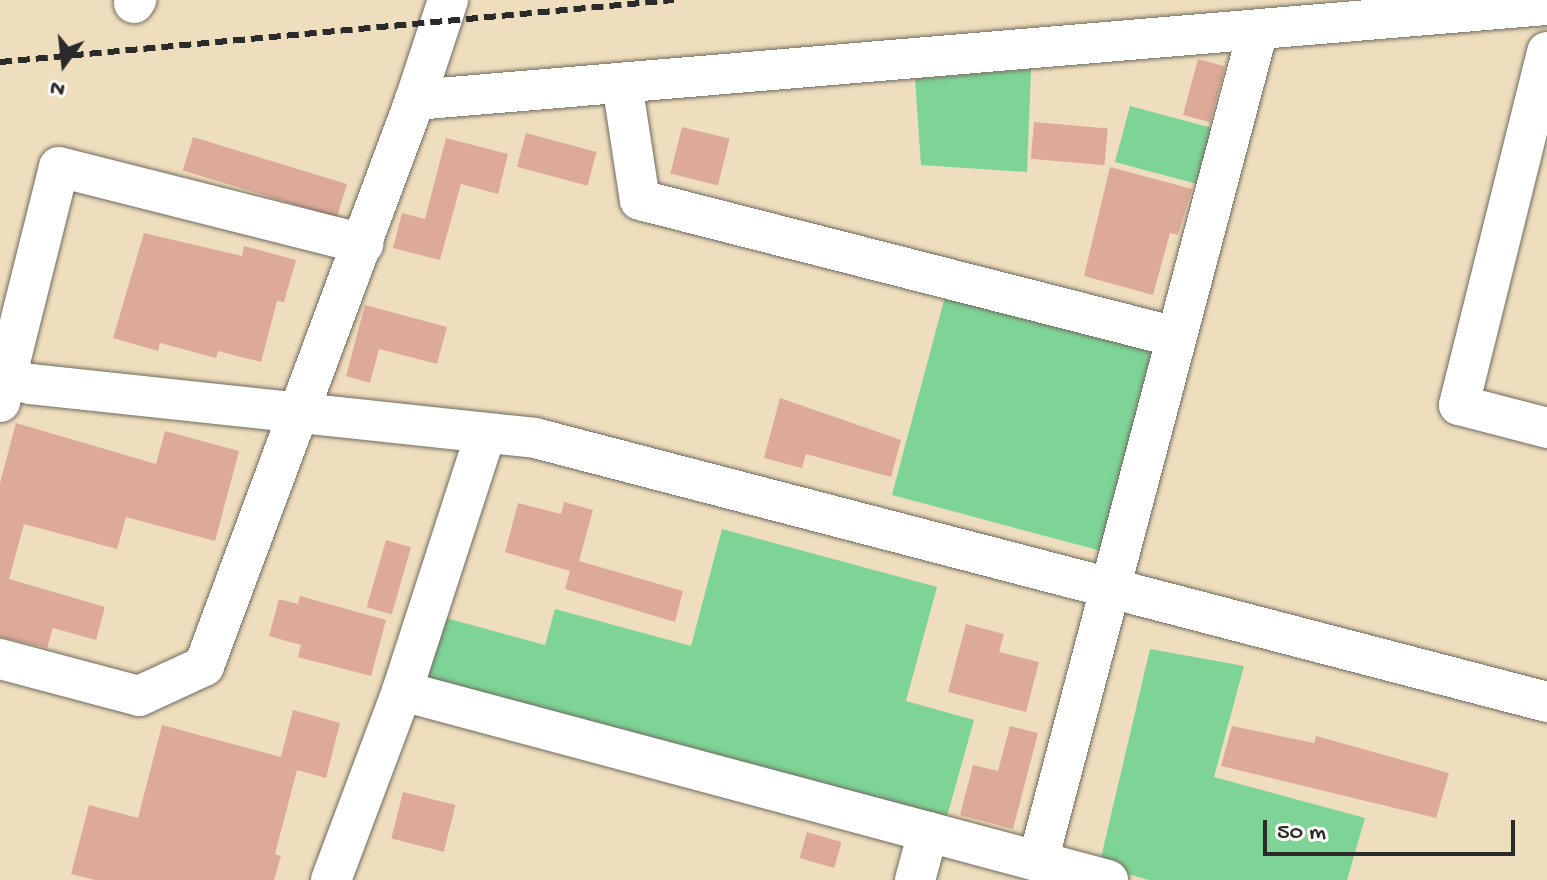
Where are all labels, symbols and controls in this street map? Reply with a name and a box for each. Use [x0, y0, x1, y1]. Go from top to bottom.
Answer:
north arrow [24, 24, 104, 104]
text: N [47, 73, 68, 102]
scale bar [1267, 804, 1519, 854]
text: 50 m [1277, 819, 1326, 848]

